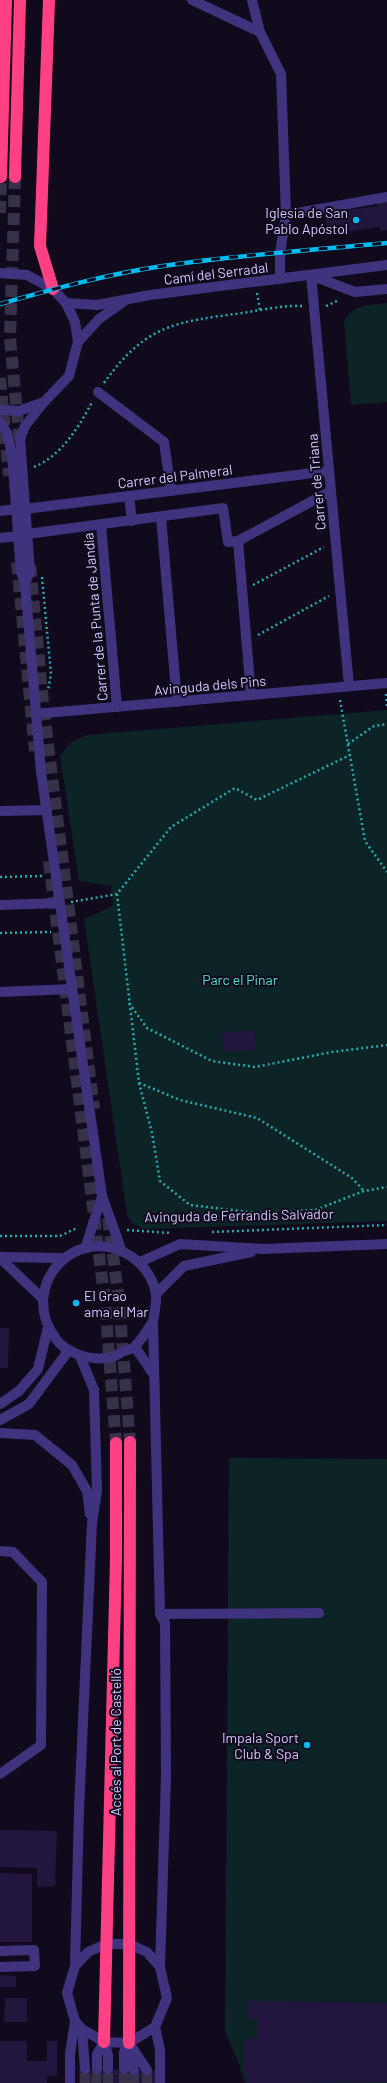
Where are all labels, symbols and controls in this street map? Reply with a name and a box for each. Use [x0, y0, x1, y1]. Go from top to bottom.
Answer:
place label: Iglesia de San Pablo Apóstol [265, 204, 348, 237]
marker: Iglesia de San Pablo Apóstol [351, 215, 361, 225]
street label: Camí del Serradal [163, 258, 269, 288]
street label: Carrer de Triana [303, 433, 329, 531]
street label: Carrer del Palmeral [117, 461, 233, 491]
street label: Carrer de la Punta de Jandía [79, 532, 111, 702]
street label: Avinguda dels Pins [153, 672, 267, 698]
park label: Parc el Pinar [202, 971, 278, 988]
street label: Avinguda de Ferrandis Salvador [144, 1205, 334, 1225]
place label: El Grao ama el Mar [84, 1287, 148, 1320]
marker: El Grao ama el Mar [71, 1298, 81, 1308]
street label: Accés al Port de Castelló [107, 1668, 124, 1816]
place label: Impala Sport Club & Spa [222, 1729, 299, 1762]
marker: Impala Sport Club & Spa [302, 1740, 312, 1750]

